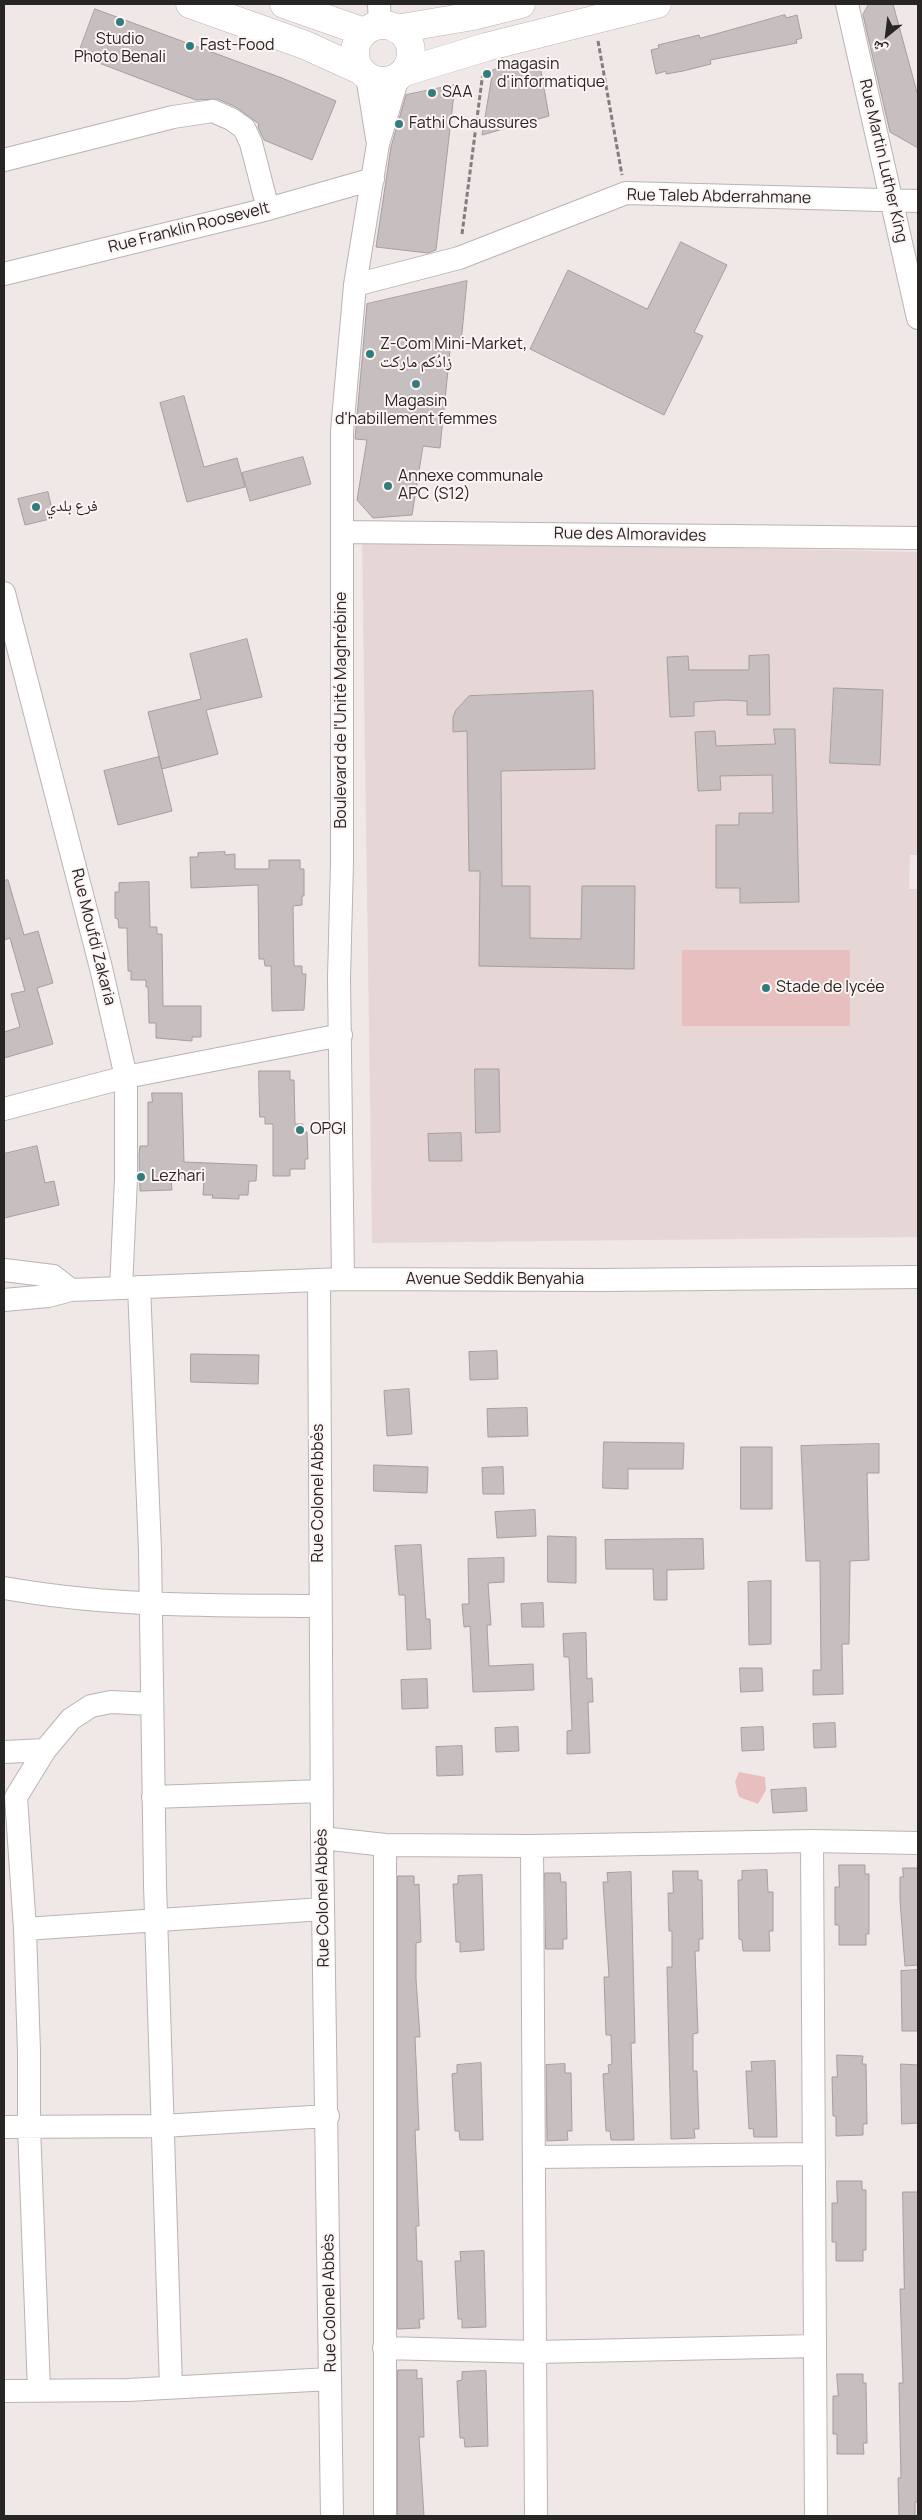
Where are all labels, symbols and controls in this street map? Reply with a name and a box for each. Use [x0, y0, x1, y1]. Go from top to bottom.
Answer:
north arrow [862, 10, 912, 60]
marker: Studio Photo Benali [114, 16, 126, 28]
place label: Studio Photo Benali [74, 30, 166, 68]
place label: Fast-Food [200, 36, 274, 56]
text: ش [868, 37, 891, 60]
marker: Fast-Food [184, 40, 196, 52]
place label: magasin d'informatique [497, 55, 605, 93]
marker: magasin d'informatique [481, 68, 493, 80]
street label: Rue Martin Luther King [855, 77, 911, 245]
place label: SAA [442, 83, 473, 103]
marker: SAA [426, 87, 438, 99]
place label: Fathi Chaussures [409, 114, 537, 134]
marker: Fathi Chaussures [393, 118, 405, 130]
street label: Rue Taleb Abderrahmane [627, 186, 811, 208]
street label: Rue Franklin Roosevelt [106, 199, 272, 257]
place label: Z-Com Mini-Market, زادُكم ماركت [380, 335, 527, 373]
marker: Z-Com Mini-Market, زادُكم ماركت [364, 348, 376, 360]
marker: Magasin d'habillement femmes [410, 378, 422, 390]
place label: Magasin d'habillement femmes [335, 392, 497, 430]
place label: Annexe communale APC (S12) [398, 467, 543, 505]
marker: Annexe communale APC (S12) [382, 480, 394, 492]
place label: فرع بلدي [46, 497, 98, 517]
marker: فرع بلدي [30, 501, 42, 513]
street label: Rue des Almoravides [554, 524, 706, 546]
street label: Boulevard de l'Unité Maghrébine [332, 592, 352, 828]
street label: Rue Moufdi Zakaria [67, 867, 119, 1007]
place label: Stade de lycée [776, 978, 885, 998]
marker: Stade de lycée [760, 982, 772, 994]
place label: OPGI [310, 1120, 346, 1140]
marker: OPGI [294, 1124, 306, 1136]
place label: Lezhari [151, 1167, 205, 1187]
marker: Lezhari [135, 1171, 147, 1183]
street label: Avenue Seddik Benyahia [406, 1270, 584, 1290]
street label: Rue Colonel Abbès [309, 1424, 329, 1562]
street label: Rue Colonel Abbès [312, 1828, 334, 1968]
street label: Rue Colonel Abbès [319, 2233, 341, 2373]

